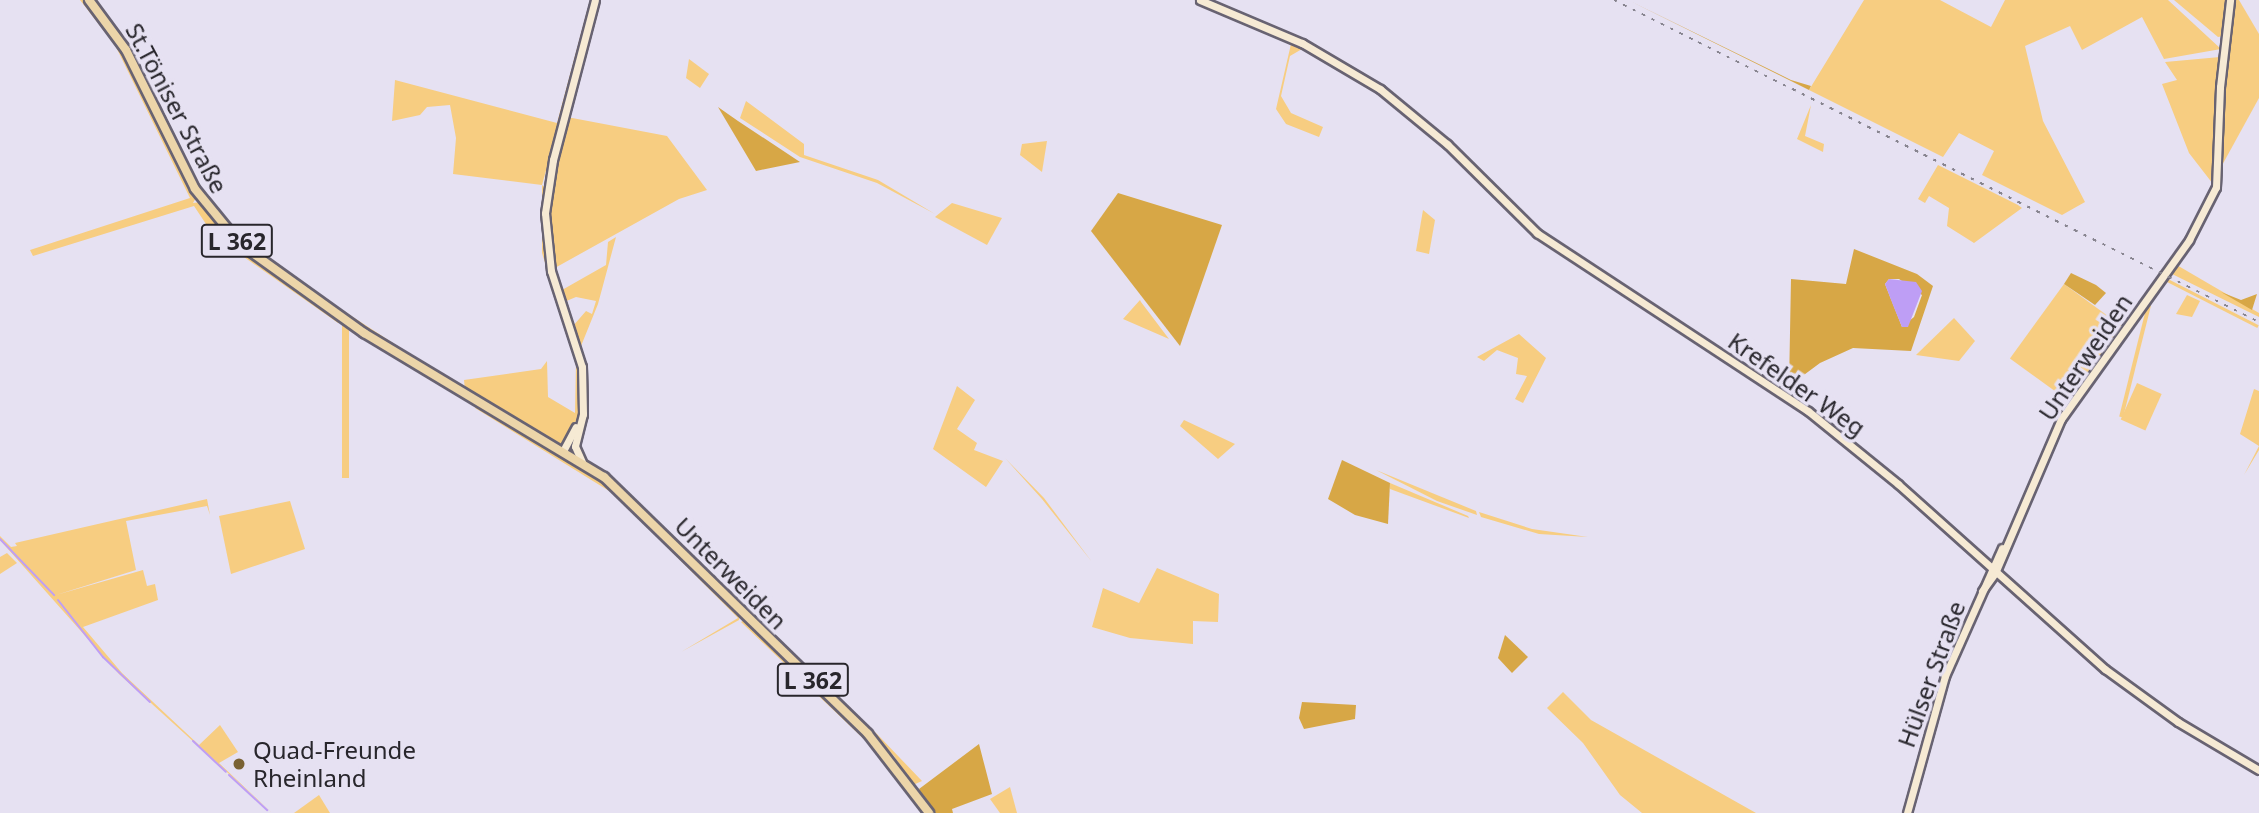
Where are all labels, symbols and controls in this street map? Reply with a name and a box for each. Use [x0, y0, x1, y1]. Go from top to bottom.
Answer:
street label: St.Töniser Straße [120, 18, 234, 198]
road number: L 362 [200, 222, 274, 260]
street label: Unterweiden [2032, 288, 2138, 426]
street label: Krefelder Weg [1723, 326, 1871, 442]
street label: Unterweiden [669, 511, 793, 635]
street label: Hülser Straße [1891, 597, 1971, 751]
road number: L 362 [776, 660, 850, 700]
place label: Quad-Freunde Rheinland [253, 736, 416, 792]
marker: Quad-Freunde Rheinland [231, 756, 247, 772]

